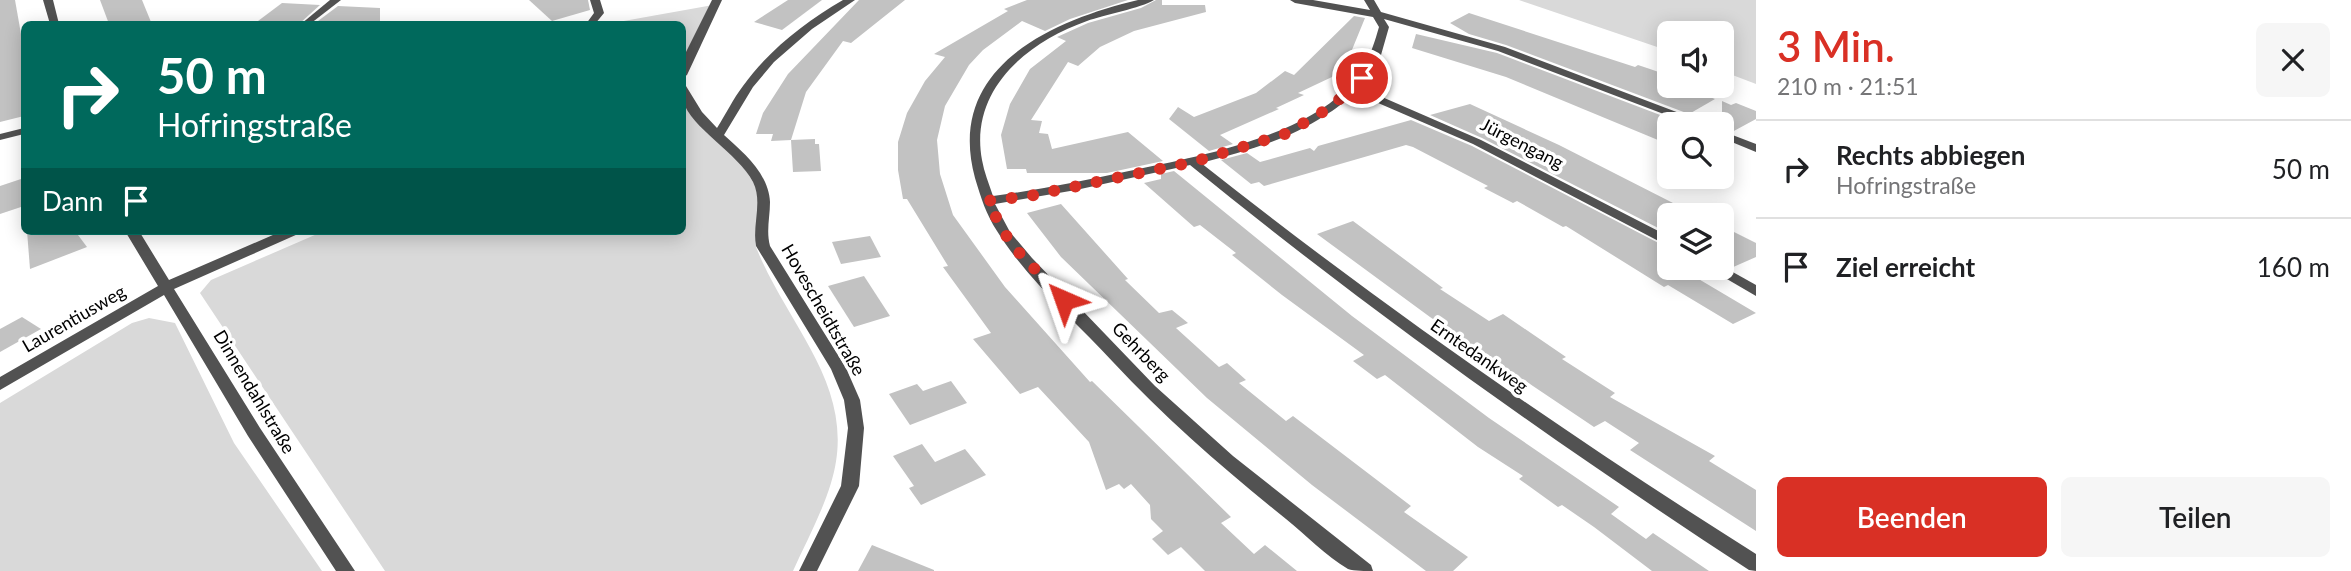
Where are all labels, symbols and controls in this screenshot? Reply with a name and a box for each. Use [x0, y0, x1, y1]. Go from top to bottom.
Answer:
map controls [1657, 21, 1734, 280]
button: sound [1657, 21, 1734, 98]
text: 3 Min. [1777, 21, 1895, 71]
button: close [2256, 23, 2330, 97]
text: 50 m [157, 46, 267, 104]
pin [1332, 48, 1392, 108]
icon: right [42, 49, 133, 140]
icon: arrive [1343, 59, 1381, 97]
text: 210 m · 21:51 [1777, 72, 1919, 100]
text: Hofringstraße [157, 105, 352, 144]
button: search [1657, 112, 1734, 189]
street label: Jürgengang [1477, 113, 1568, 173]
text: Rechts abbiegen [1836, 139, 2025, 171]
icon: right [1777, 150, 1815, 188]
text: 50 m [2272, 153, 2330, 185]
text: Hofringstraße [1836, 171, 1976, 199]
icon: arrive [117, 182, 155, 220]
text: Dann [42, 185, 103, 217]
button: layers [1657, 203, 1734, 280]
street label: Hovescheidtstraße [777, 240, 870, 379]
icon: arrive [1777, 248, 1815, 286]
text: Ziel erreicht [1836, 251, 1975, 283]
text: 160 m [2257, 251, 2330, 283]
position arrow [1027, 263, 1101, 337]
street label: Laurentiusweg [18, 280, 129, 357]
street label: Erntedankweg [1427, 314, 1532, 397]
street label: Gehrberg [1108, 317, 1175, 386]
street label: Dinnendahlstraße [209, 326, 300, 457]
button: Beenden [1777, 477, 2047, 557]
button: Teilen [2061, 477, 2330, 557]

